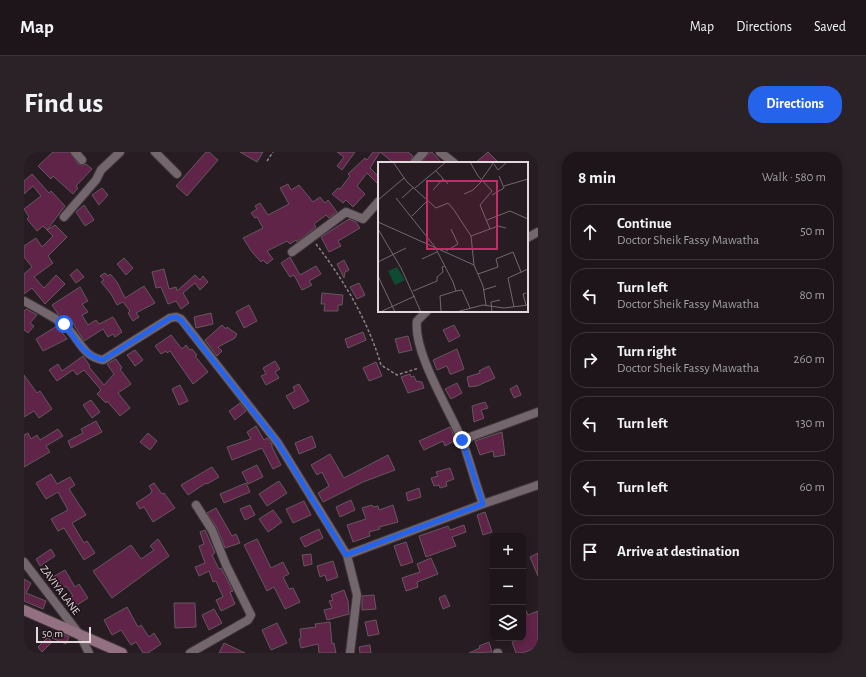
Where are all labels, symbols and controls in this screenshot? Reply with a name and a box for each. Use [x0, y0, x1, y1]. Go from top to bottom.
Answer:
text: Map [20, 18, 54, 37]
text: Map [690, 20, 714, 34]
text: Directions [736, 20, 792, 34]
text: Saved [814, 20, 846, 34]
button: Directions [748, 86, 842, 123]
text: Find us [24, 90, 103, 118]
inset map [378, 162, 528, 312]
text: 8 min [578, 169, 616, 186]
text: Walk · 580 m [762, 171, 826, 184]
text: Continue [617, 216, 672, 231]
icon: ahead [579, 221, 601, 243]
text: 50 m [800, 225, 825, 238]
text: Doctor Sheik Fassy Mawatha [617, 234, 759, 247]
text: Turn left [617, 280, 668, 295]
icon: left [579, 285, 601, 307]
text: 80 m [799, 289, 825, 302]
text: Doctor Sheik Fassy Mawatha [617, 298, 759, 311]
route start [55, 315, 73, 333]
text: Turn right [617, 344, 676, 359]
icon: right [579, 349, 601, 371]
text: 260 m [794, 353, 825, 366]
text: Doctor Sheik Fassy Mawatha [617, 362, 759, 375]
icon: left [579, 413, 601, 435]
text: Turn left [617, 416, 668, 431]
text: 130 m [796, 417, 825, 430]
route end [453, 431, 471, 449]
icon: left [579, 477, 601, 499]
text: Turn left [617, 480, 668, 495]
text: 60 m [799, 481, 825, 494]
map controls [490, 533, 526, 641]
button: + [490, 533, 526, 569]
icon: arrive [579, 541, 601, 563]
text: Arrive at destination [617, 544, 740, 559]
street label: ZAVIYA LANE [38, 563, 82, 617]
button: − [490, 569, 526, 605]
button: layers [490, 605, 526, 641]
scale bar [36, 625, 91, 644]
text: 50 m [42, 628, 63, 639]

